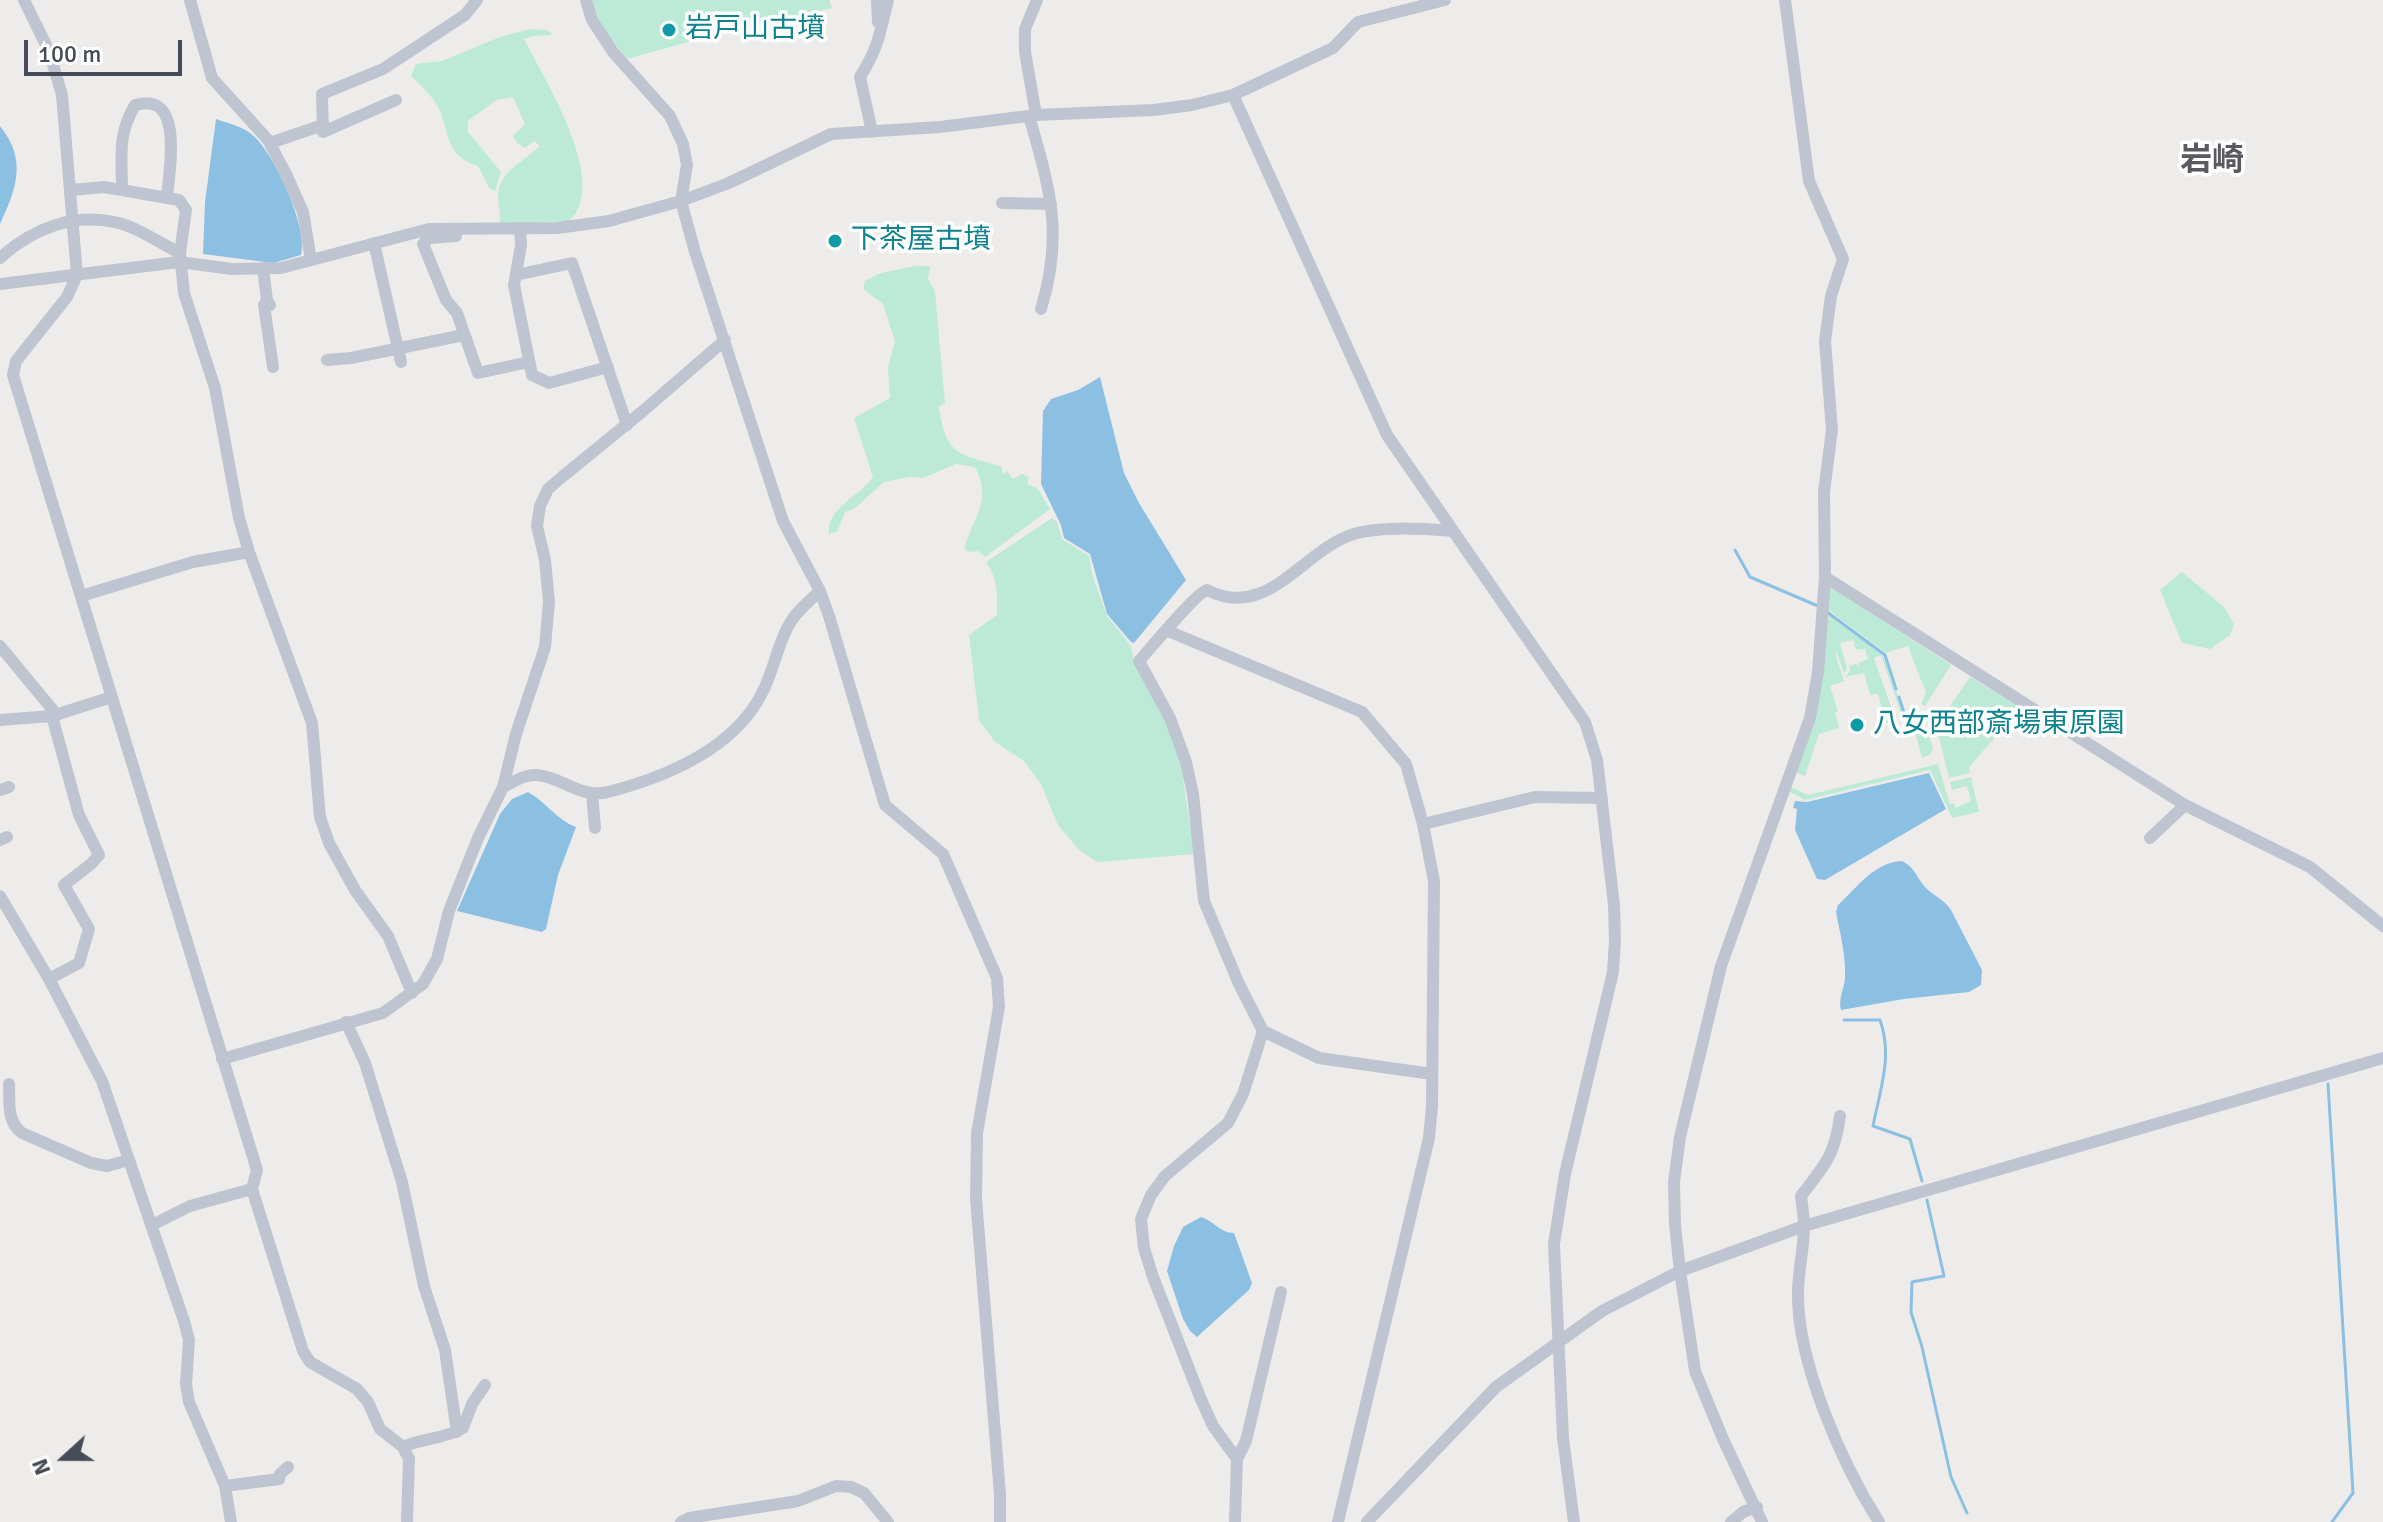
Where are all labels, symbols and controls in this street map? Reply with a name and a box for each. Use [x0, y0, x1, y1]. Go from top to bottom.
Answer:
place label: 岩戸山古墳 [685, 13, 825, 47]
marker: 岩戸山古墳 [660, 21, 678, 39]
scale bar [28, 24, 186, 74]
text: 100 m [38, 39, 101, 69]
district label: 岩崎 [2180, 143, 2244, 181]
place label: 下茶屋古墳 [851, 224, 991, 258]
marker: 下茶屋古墳 [826, 232, 844, 250]
place label: 八女西部斎場東原園 [1873, 708, 2125, 742]
marker: 八女西部斎場東原園 [1848, 716, 1866, 734]
north arrow [24, 1418, 104, 1498]
text: N [26, 1455, 56, 1479]

